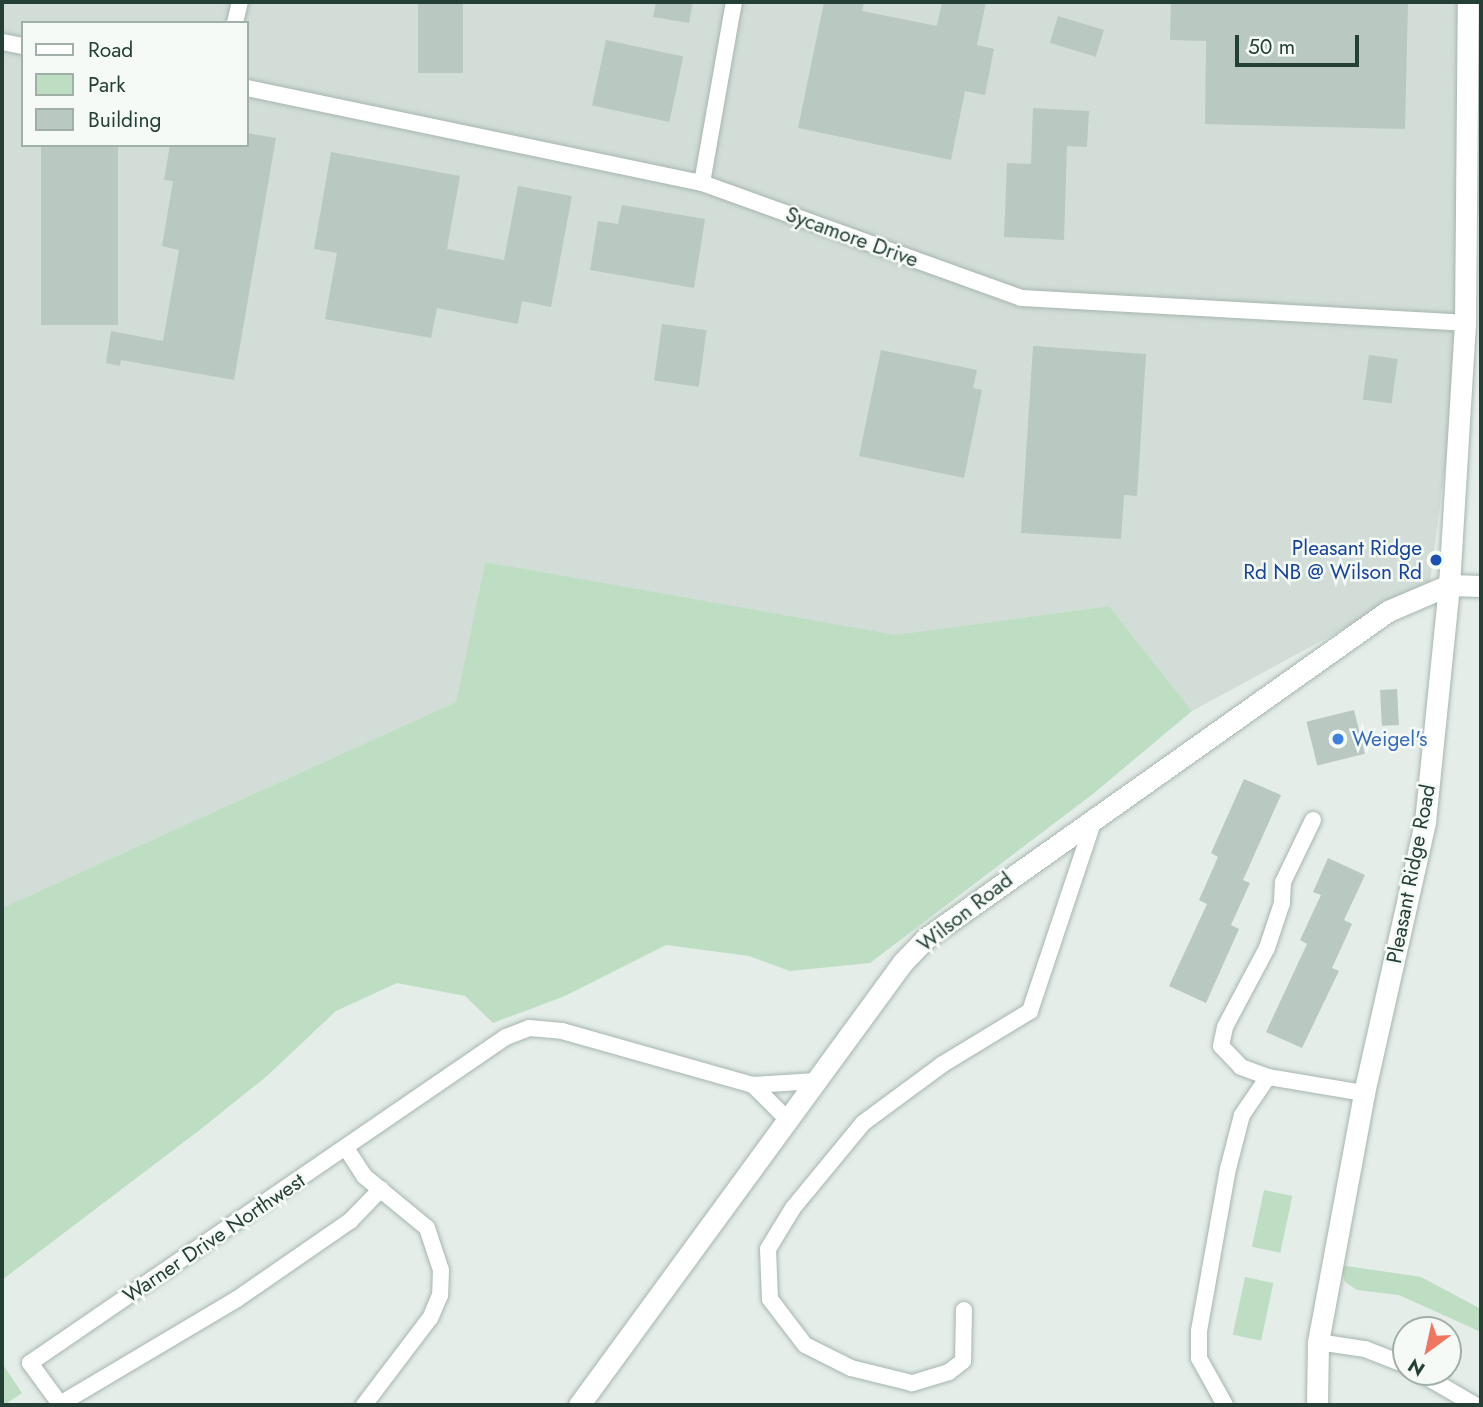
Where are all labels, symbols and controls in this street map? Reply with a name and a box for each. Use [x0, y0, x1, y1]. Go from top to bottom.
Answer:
legend [21, 21, 248, 147]
scale bar [1238, 21, 1362, 65]
text: 50 m [1248, 32, 1295, 62]
text: Road [88, 35, 133, 65]
text: Park [88, 70, 125, 100]
text: Building [88, 105, 161, 135]
street label: Sycamore Drive [782, 201, 922, 273]
place label: Pleasant Ridge Rd NB @ Wilson Rd [1243, 535, 1422, 585]
marker: Pleasant Ridge Rd NB @ Wilson Rd [1428, 552, 1444, 568]
place label: Weigel's [1352, 726, 1427, 752]
marker: Weigel's [1330, 731, 1346, 747]
street label: Pleasant Ridge Road [1381, 782, 1441, 966]
street label: Wilson Road [912, 867, 1018, 957]
street label: Warner Drive Northwest [118, 1168, 310, 1308]
north arrow [1392, 1316, 1462, 1386]
text: N [1403, 1352, 1430, 1383]

